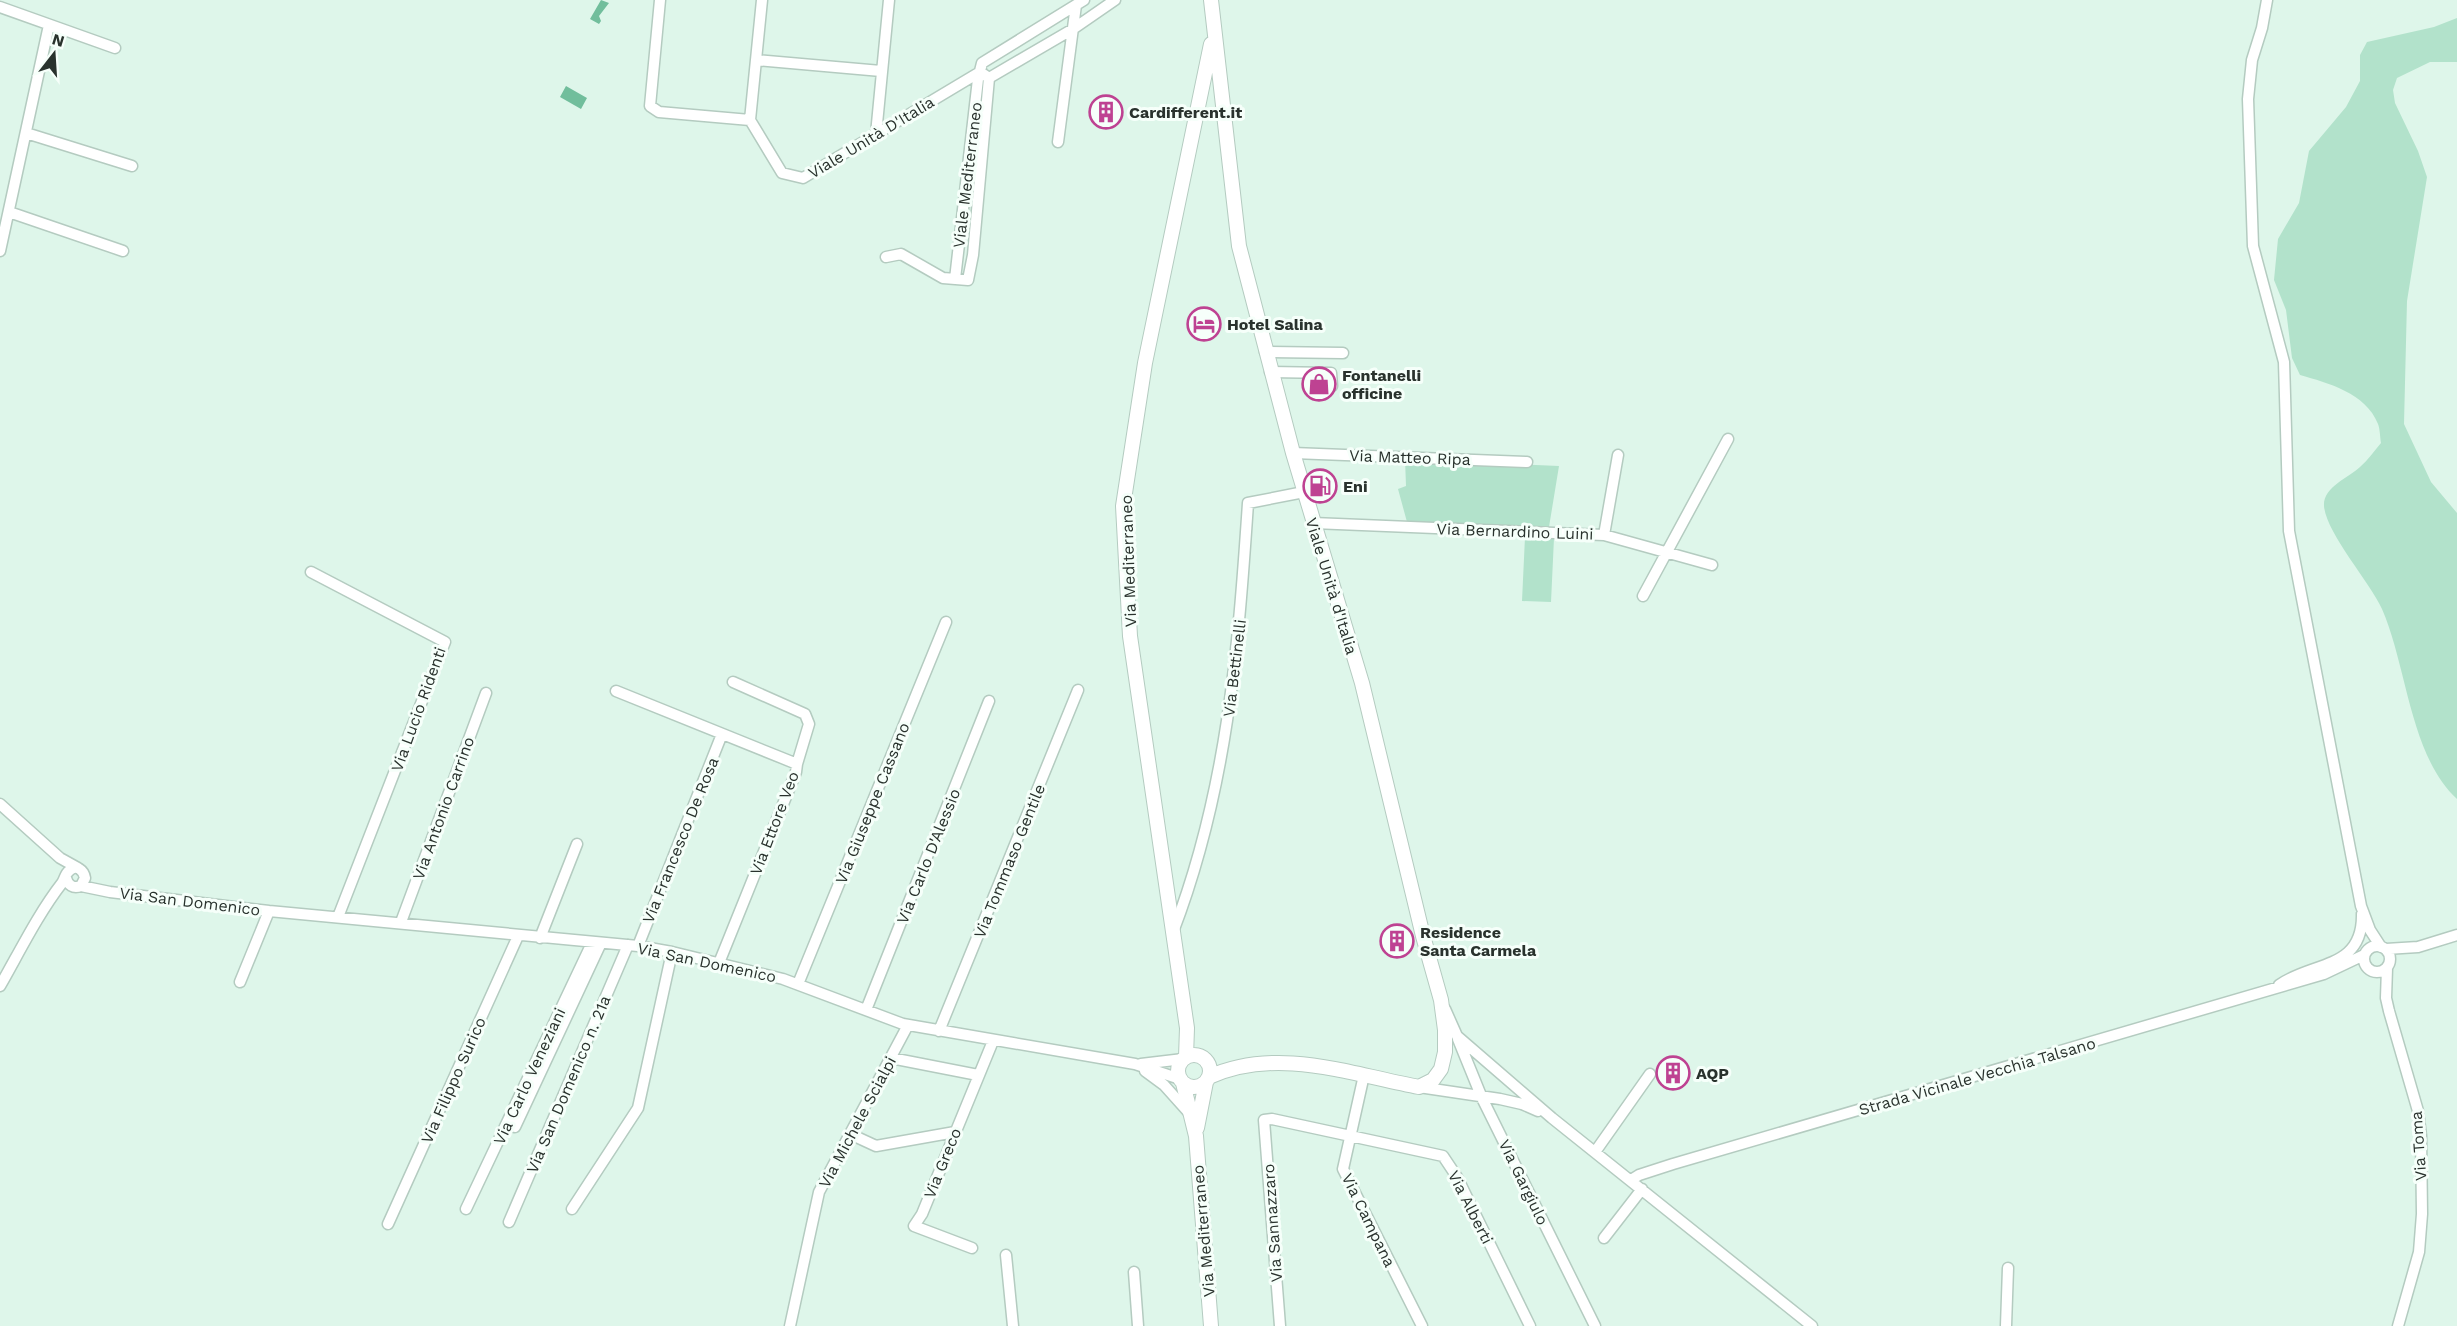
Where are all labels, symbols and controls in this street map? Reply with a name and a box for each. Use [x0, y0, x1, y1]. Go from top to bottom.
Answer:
north arrow [24, 24, 84, 84]
text: N [50, 29, 67, 51]
street label: Viale Unità D'Italia [805, 92, 938, 183]
building icon: Cardifferent.it [1088, 94, 1124, 130]
street label: Viale Mediterraneo [949, 101, 986, 249]
place label: Cardifferent.it [1129, 103, 1242, 122]
hotel icon: Hotel Salina [1186, 306, 1222, 342]
place label: Hotel Salina [1227, 315, 1324, 334]
shop icon: Fontanelli officine [1301, 366, 1337, 402]
place label: Fontanelli officine [1342, 366, 1421, 403]
street label: Via Matteo Ripa [1349, 446, 1471, 469]
fuel station icon: Eni [1302, 468, 1338, 504]
place label: Eni [1343, 477, 1368, 496]
street label: Via Mediterraneo [1117, 494, 1140, 627]
street label: Viale Unità d'Italia [1302, 515, 1361, 657]
street label: Via Bernardino Luini [1436, 519, 1594, 544]
street label: Via Bettinelli [1219, 618, 1250, 718]
street label: Via Lucio Ridenti [387, 644, 450, 774]
street label: Via Giuseppe Cassano [831, 720, 914, 887]
street label: Via Antonio Carrino [409, 734, 478, 882]
street label: Via Francesco De Rosa [638, 754, 723, 926]
street label: Via Ettore Veo [746, 769, 803, 878]
street label: Via Tommaso Gentile [970, 781, 1049, 941]
street label: Via Carlo D'Alessio [893, 786, 964, 927]
street label: Via San Domenico [118, 883, 261, 920]
building icon: Residence Santa Carmela [1379, 923, 1415, 959]
place label: Residence Santa Carmela [1420, 923, 1537, 960]
street label: Via San Domenico [636, 938, 778, 987]
street label: Via San Domenico n. 21a [522, 992, 615, 1176]
street label: Via Carlo Veneziani [489, 1005, 569, 1148]
street label: Via Filippo Surico [417, 1014, 490, 1146]
street label: Strada Vicinale Vecchia Talsano [1857, 1034, 2098, 1119]
street label: Via Michele Scialpi [815, 1053, 900, 1191]
building icon: AQP [1655, 1055, 1691, 1091]
place label: AQP [1696, 1064, 1729, 1083]
street label: Via Toma [2407, 1110, 2430, 1182]
street label: Via Greco [920, 1125, 965, 1201]
street label: Via Gargiulo [1495, 1136, 1552, 1228]
street label: Via Sannazzaro [1259, 1163, 1286, 1283]
street label: Via Mediterraneo [1188, 1164, 1219, 1298]
street label: Via Alberti [1444, 1167, 1497, 1247]
street label: Via Campana [1338, 1170, 1399, 1270]

